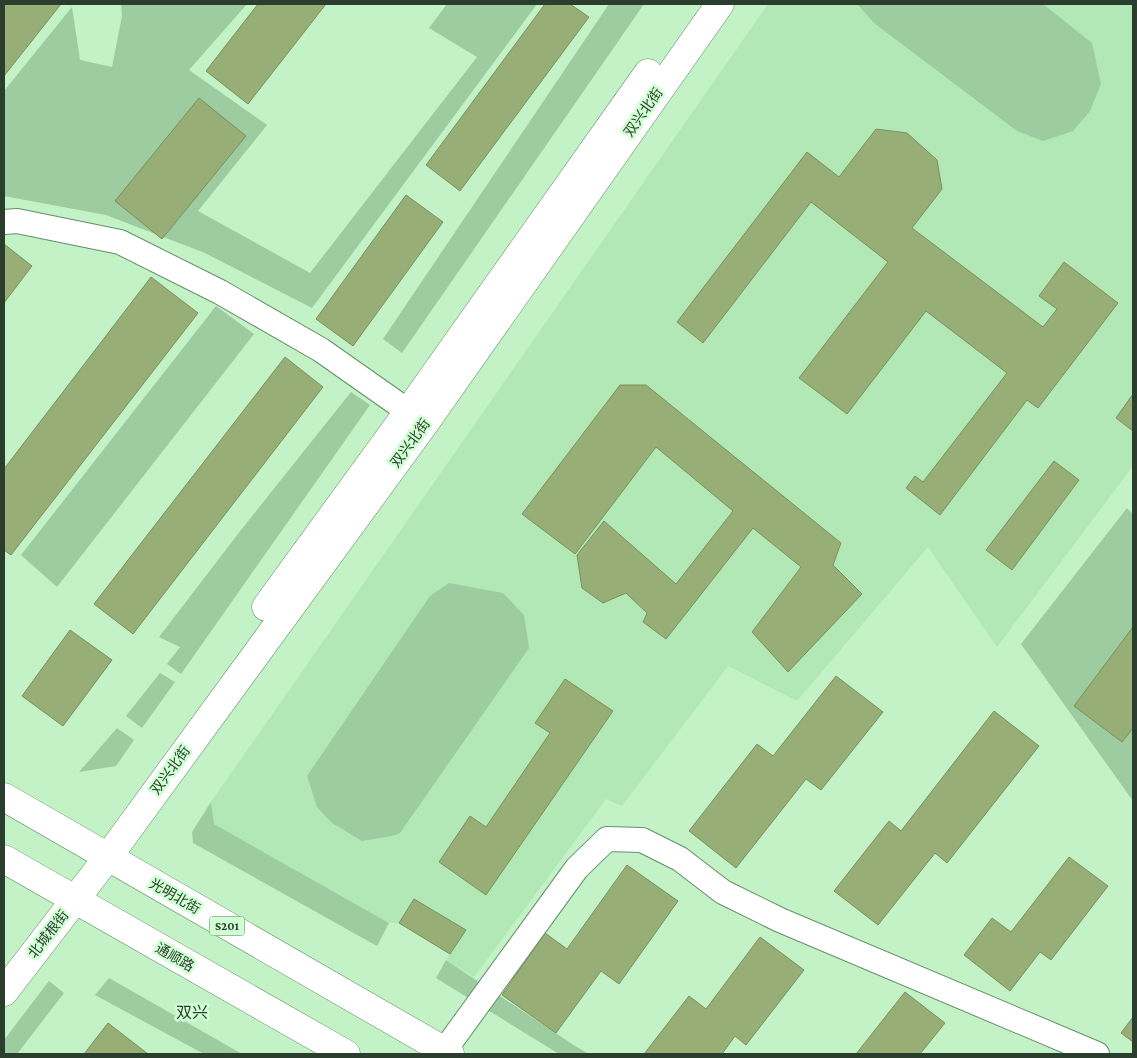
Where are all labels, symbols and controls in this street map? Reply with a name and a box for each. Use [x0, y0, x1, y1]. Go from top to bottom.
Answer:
street label: 双兴北街 [620, 84, 666, 140]
street label: 双兴北街 [387, 416, 433, 470]
street label: 双兴北街 [147, 743, 193, 797]
street label: 光明北街 [147, 875, 203, 917]
street label: 北城根街 [24, 907, 72, 961]
road number: S201 [210, 916, 244, 936]
street label: 通顺路 [153, 940, 197, 974]
district label: 双兴 [176, 1004, 208, 1021]

